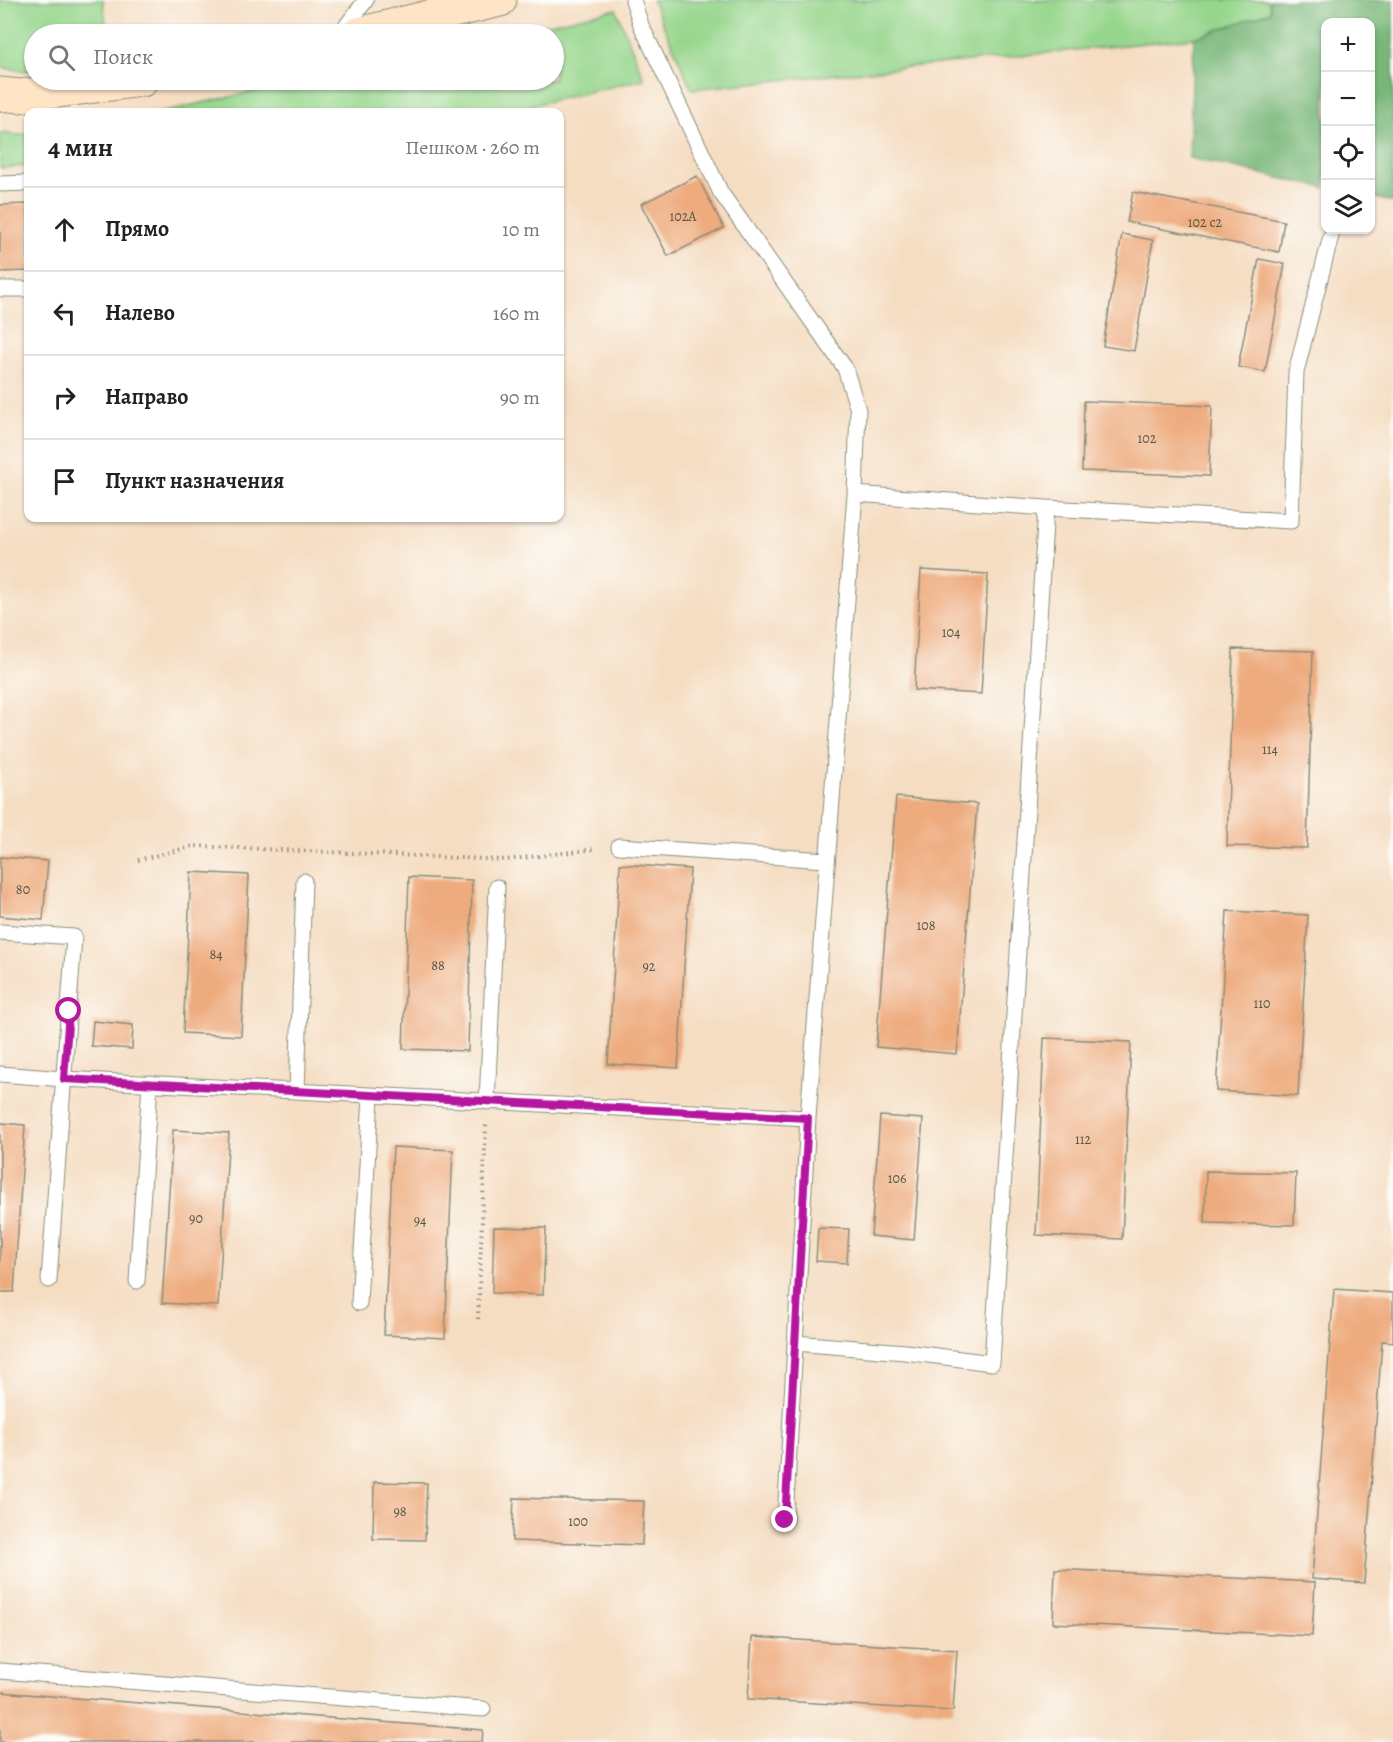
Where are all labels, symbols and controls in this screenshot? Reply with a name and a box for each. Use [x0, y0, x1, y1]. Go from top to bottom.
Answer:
map controls [1321, 18, 1375, 234]
button: + [1321, 18, 1375, 72]
search box [24, 24, 564, 90]
icon: search [45, 41, 78, 74]
text: Поиск [93, 42, 153, 72]
button: − [1321, 72, 1375, 126]
button: locate [1321, 126, 1375, 180]
text: 4 мин [48, 130, 113, 165]
text: Пешком · 260 m [405, 134, 540, 161]
button: layers [1321, 180, 1375, 234]
house number: 102А [669, 207, 697, 226]
icon: ahead [48, 213, 81, 246]
house number: 102 с2 [1188, 213, 1223, 232]
text: Прямо [105, 214, 169, 244]
text: 10 m [502, 216, 540, 243]
icon: left [48, 297, 81, 330]
text: Налево [105, 298, 175, 328]
text: 160 m [493, 300, 540, 327]
icon: right [48, 381, 81, 414]
text: Направо [105, 382, 188, 412]
text: 90 m [500, 384, 540, 411]
house number: 102 [1138, 429, 1157, 448]
icon: arrive [48, 465, 81, 498]
text: Пункт назначения [105, 466, 284, 496]
house number: 104 [942, 623, 960, 642]
house number: 114 [1262, 740, 1278, 759]
house number: 80 [16, 880, 30, 899]
house number: 108 [916, 916, 936, 935]
house number: 84 [209, 945, 223, 964]
house number: 88 [431, 956, 445, 975]
house number: 92 [642, 957, 656, 976]
house number: 110 [1253, 994, 1271, 1013]
route start [55, 997, 81, 1023]
house number: 112 [1075, 1130, 1091, 1149]
house number: 106 [888, 1169, 906, 1188]
house number: 90 [189, 1209, 203, 1228]
house number: 94 [414, 1211, 426, 1230]
house number: 98 [393, 1502, 407, 1521]
route end [771, 1506, 797, 1532]
house number: 100 [568, 1512, 588, 1531]

